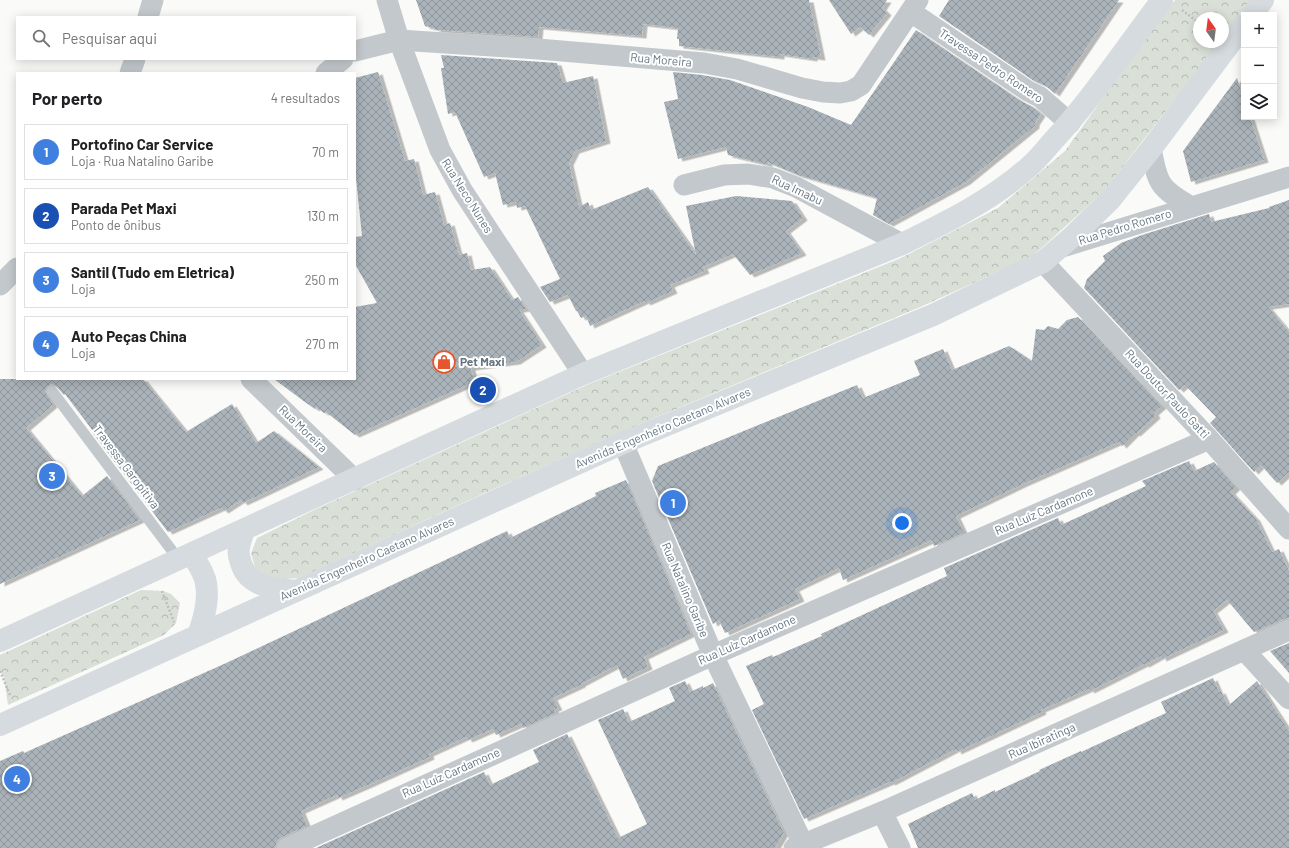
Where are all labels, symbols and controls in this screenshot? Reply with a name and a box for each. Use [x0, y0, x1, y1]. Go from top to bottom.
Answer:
north arrow [1193, 12, 1229, 48]
map controls [1241, 12, 1277, 120]
button: + [1241, 12, 1277, 48]
search box [16, 16, 356, 60]
street label: Travessa Pedro Romero [937, 25, 1046, 105]
icon: search [30, 27, 52, 49]
text: Pesquisar aqui [62, 29, 157, 47]
button: − [1241, 48, 1277, 84]
street label: Rua Moreira [630, 49, 692, 69]
button: layers [1241, 84, 1277, 120]
text: Por perto [32, 88, 102, 108]
text: 4 resultados [271, 90, 340, 106]
text: Portofino Car Service [71, 135, 213, 153]
text: 1 [44, 144, 48, 160]
text: 70 m [312, 144, 339, 160]
text: Loja · Rua Natalino Garibe [71, 153, 214, 169]
street label: Rua Neco Nunes [439, 156, 496, 235]
street label: Rua Imabu [770, 171, 825, 207]
text: Parada Pet Maxi [71, 199, 177, 217]
street label: Rua Pedro Romero [1077, 205, 1173, 247]
text: 2 [42, 208, 50, 224]
text: 130 m [307, 208, 339, 224]
text: Ponto de ônibus [71, 217, 161, 233]
text: Santil (Tudo em Eletrica) [71, 263, 234, 281]
text: 3 [42, 272, 50, 288]
text: 250 m [305, 272, 339, 288]
text: Loja [71, 281, 95, 297]
text: Auto Peças China [71, 327, 187, 345]
text: 4 [42, 336, 50, 352]
text: 270 m [305, 336, 339, 352]
text: Loja [71, 345, 95, 361]
street label: Rua Doutor Paulo Gatti [1123, 346, 1213, 441]
shop icon: Pet Maxi [431, 349, 457, 375]
place label: Pet Maxi [460, 354, 505, 368]
pin: 2 [470, 375, 496, 405]
street label: Avenida Engenheiro Caetano Alvares [573, 384, 753, 470]
street label: Rua Moreira [277, 402, 331, 455]
street label: Travessa Garopitiva [91, 422, 163, 511]
pin: 3 [39, 461, 65, 491]
street label: Rua Luíz Cardamone [992, 483, 1095, 537]
pin: 1 [660, 488, 686, 518]
street label: Avenida Engenheiro Caetano Alvares [277, 513, 456, 603]
your location [892, 513, 912, 533]
street label: Rua Natalino Garibe [660, 540, 712, 639]
street label: Rua Luíz Cardamone [696, 611, 798, 667]
street label: Rua Ibiratinga [1006, 719, 1077, 761]
street label: Rua Luíz Cardamone [400, 744, 502, 800]
pin: 4 [4, 764, 30, 794]

